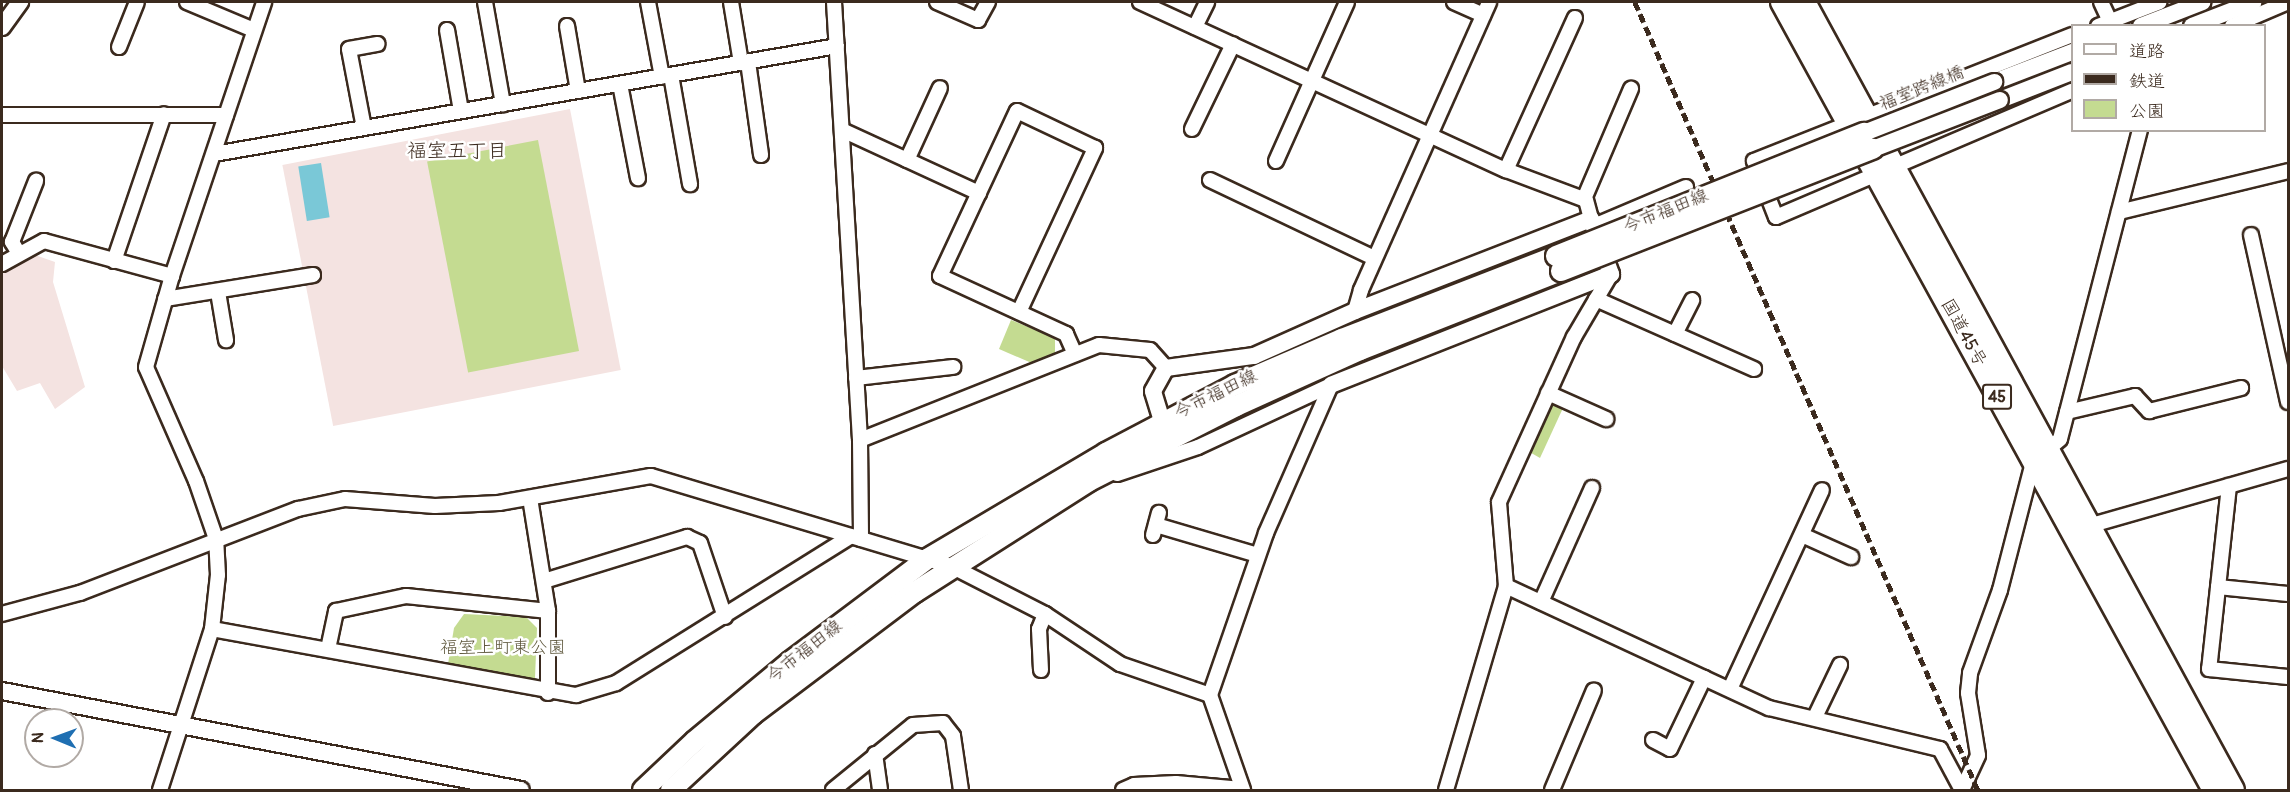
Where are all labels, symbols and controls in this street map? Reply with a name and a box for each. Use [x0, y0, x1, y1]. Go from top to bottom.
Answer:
legend [2071, 24, 2266, 132]
text: 道路 [2129, 40, 2165, 63]
street label: 福室跨線橋 [1876, 62, 1968, 116]
text: 鉄道 [2129, 70, 2165, 93]
text: 公園 [2129, 100, 2165, 123]
district label: 福室五丁目 [407, 138, 507, 162]
street label: 今市福田線 [1620, 185, 1712, 239]
street label: 国道45号 [1936, 295, 1990, 371]
street label: 今市福田線 [1171, 366, 1261, 424]
road number: 45 [1982, 384, 2012, 410]
street label: 今市福田線 [763, 616, 847, 688]
park label: 福室上町東公園 [440, 637, 566, 659]
north arrow [24, 708, 84, 768]
text: N [28, 732, 48, 743]

